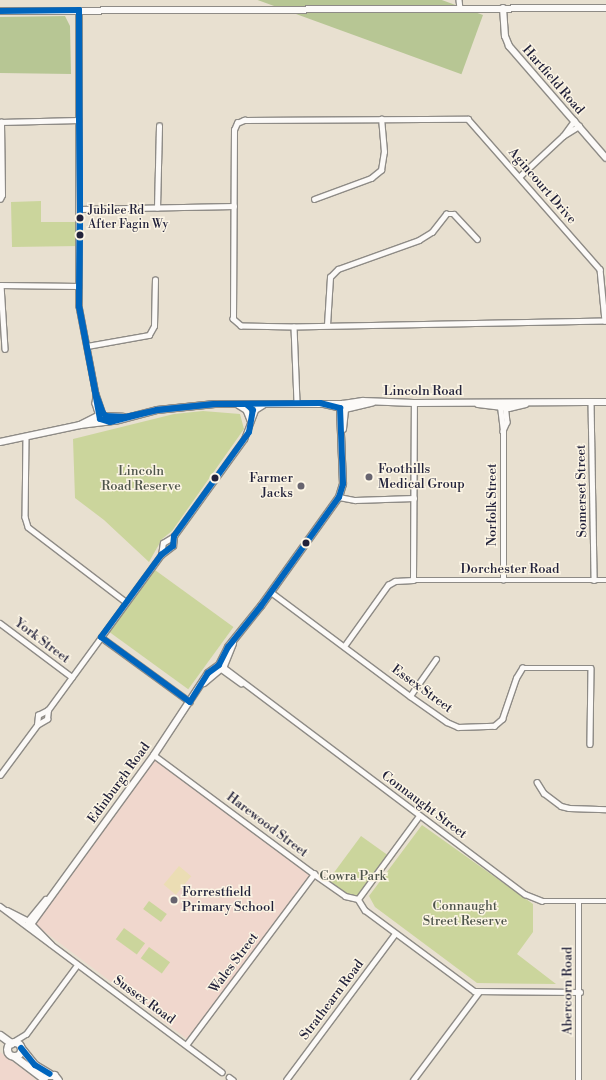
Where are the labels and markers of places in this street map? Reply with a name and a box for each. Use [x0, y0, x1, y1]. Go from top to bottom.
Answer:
place label: Jubilee Rd After Fagin Wy [88, 204, 168, 232]
marker: Jubilee Rd After Fagin Wy [75, 213, 85, 223]
unlabelled marker [75, 230, 85, 240]
place label: Foothills Medical Group [378, 462, 465, 493]
place label: Farmer Jacks [249, 471, 293, 502]
marker: Foothills Medical Group [363, 471, 375, 483]
unlabelled marker [210, 473, 220, 483]
marker: Farmer Jacks [296, 481, 306, 491]
unlabelled marker [301, 538, 311, 548]
place label: Forrestfield Primary School [182, 885, 274, 916]
marker: Forrestfield Primary School [169, 895, 179, 905]

